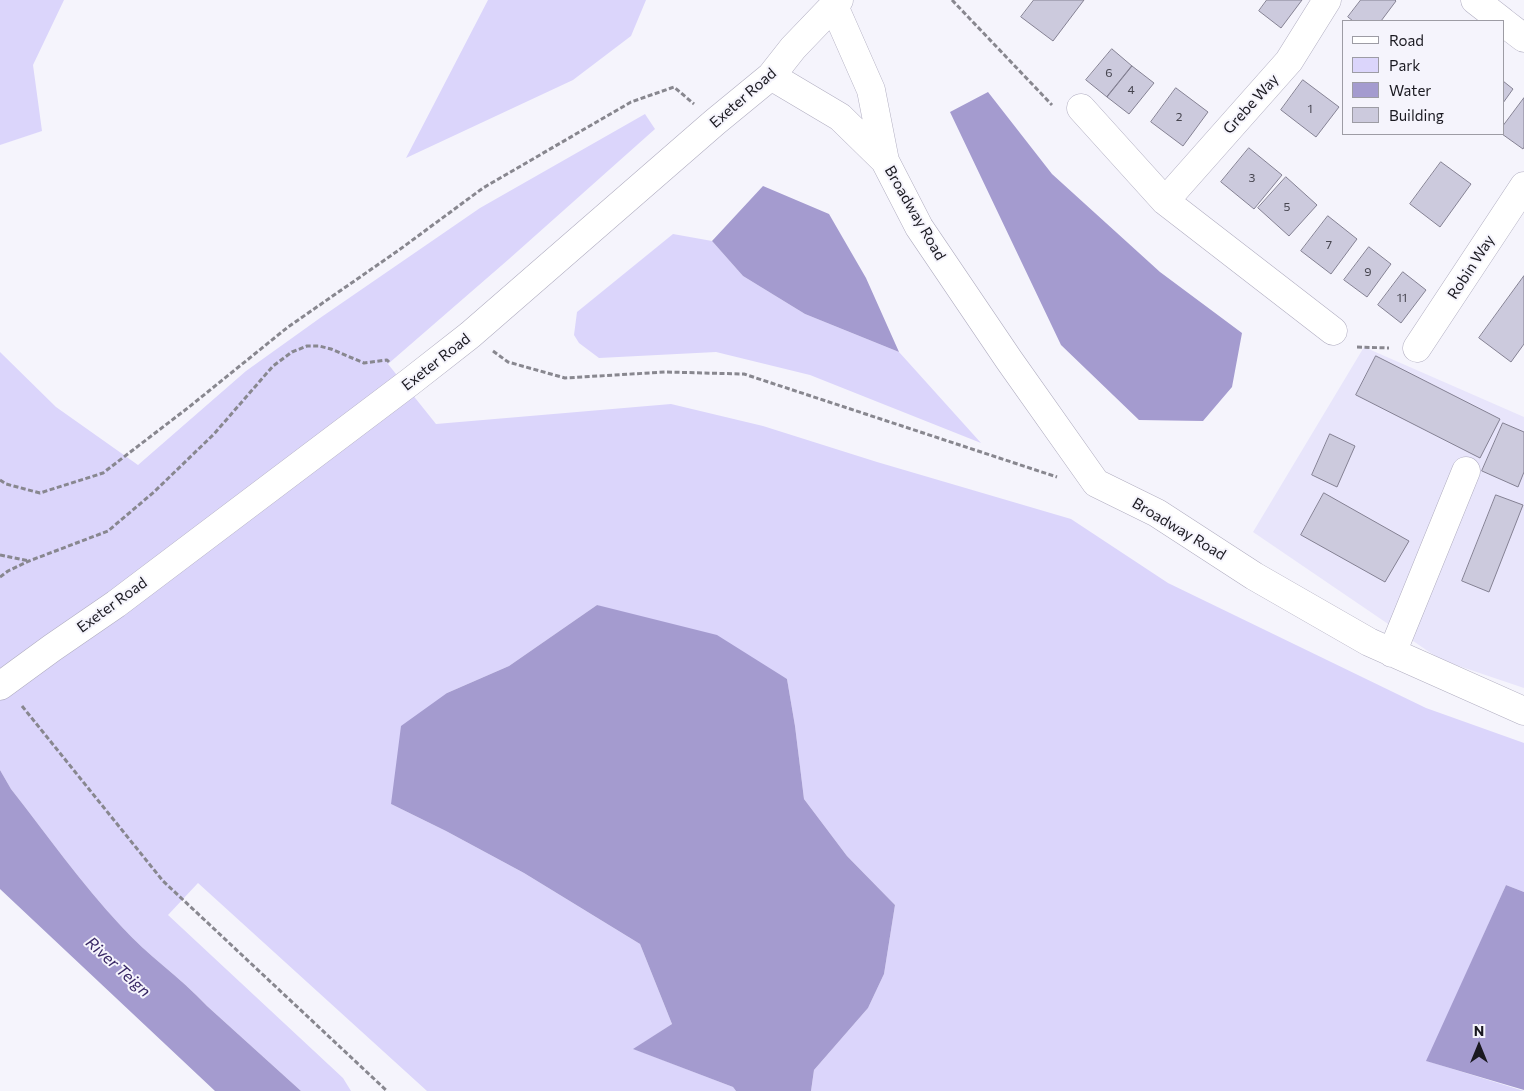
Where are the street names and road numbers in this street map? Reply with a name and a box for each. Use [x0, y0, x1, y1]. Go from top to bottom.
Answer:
street label: Exeter Road [706, 64, 780, 132]
street label: Grebe Way [1219, 70, 1283, 138]
street label: Broadway Road [881, 163, 949, 263]
street label: Robin Way [1444, 232, 1498, 302]
street label: Exeter Road [398, 330, 474, 394]
street label: Broadway Road [1129, 494, 1229, 564]
street label: Exeter Road [73, 574, 151, 636]

